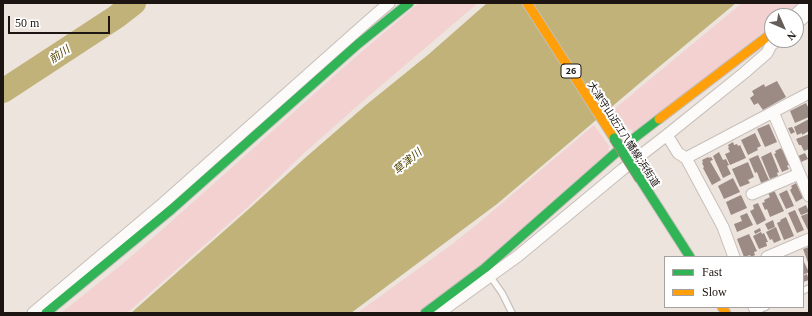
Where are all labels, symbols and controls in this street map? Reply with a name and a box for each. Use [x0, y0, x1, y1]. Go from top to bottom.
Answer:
scale bar [10, 8, 112, 34]
north arrow [764, 8, 804, 48]
text: 50 m [15, 16, 39, 30]
text: N [785, 29, 799, 43]
water label: 前川 [46, 42, 72, 66]
road number: 26 [561, 64, 581, 78]
street label: 大津守山近江八幡線;浜街道 [586, 79, 662, 189]
water label: 草津川 [390, 145, 424, 177]
legend [664, 256, 804, 308]
text: Fast [702, 265, 722, 279]
text: Slow [702, 285, 727, 299]

